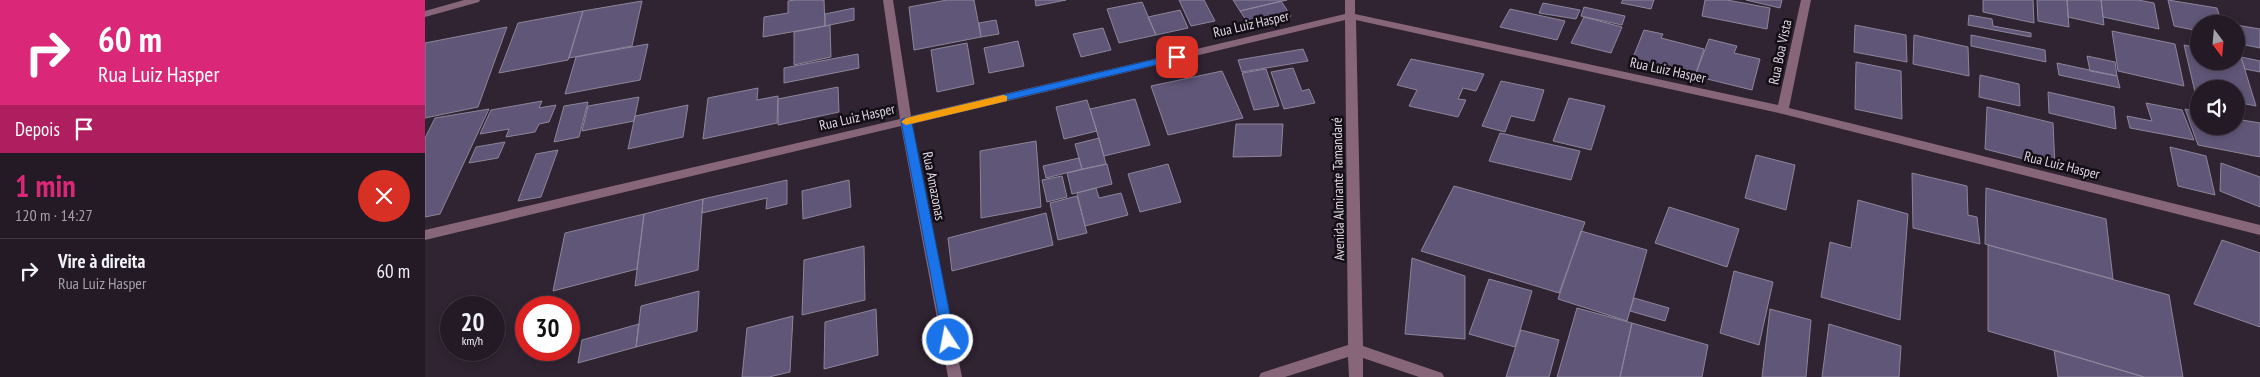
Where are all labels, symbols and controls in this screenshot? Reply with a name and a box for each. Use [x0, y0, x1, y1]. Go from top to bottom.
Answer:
street label: Rua Luiz Hasper [1211, 6, 1291, 41]
north arrow [2190, 15, 2245, 70]
map controls [2190, 15, 2245, 135]
text: 60 m [98, 16, 162, 62]
street label: Rua Boa Vista [1764, 18, 1796, 86]
icon: right [15, 20, 80, 85]
pin [1156, 36, 1198, 78]
icon: arrive [1163, 43, 1191, 71]
street label: Rua Luiz Hasper [1628, 53, 1708, 87]
text: Rua Luiz Hasper [98, 60, 220, 88]
button: sound [2190, 80, 2245, 135]
street label: Rua Luiz Hasper [817, 99, 897, 134]
icon: arrive [70, 115, 98, 143]
text: Depois [15, 117, 60, 141]
street label: Avenida Almirante Tamandaré [1328, 117, 1348, 261]
street label: Rua Luiz Hasper [2022, 147, 2102, 183]
street label: Rua Amazonas [919, 150, 950, 222]
text: 1 min [15, 166, 76, 205]
button: close [358, 170, 410, 222]
text: 120 m · 14:27 [15, 205, 93, 225]
text: Vire à direita [58, 249, 145, 273]
icon: right [15, 257, 43, 285]
text: 60 m [377, 259, 410, 283]
text: Rua Luiz Hasper [58, 273, 146, 293]
speed limit sign: 30 [515, 296, 580, 361]
text: 20 [461, 306, 484, 338]
position arrow [921, 313, 973, 365]
text: km/h [462, 333, 483, 348]

